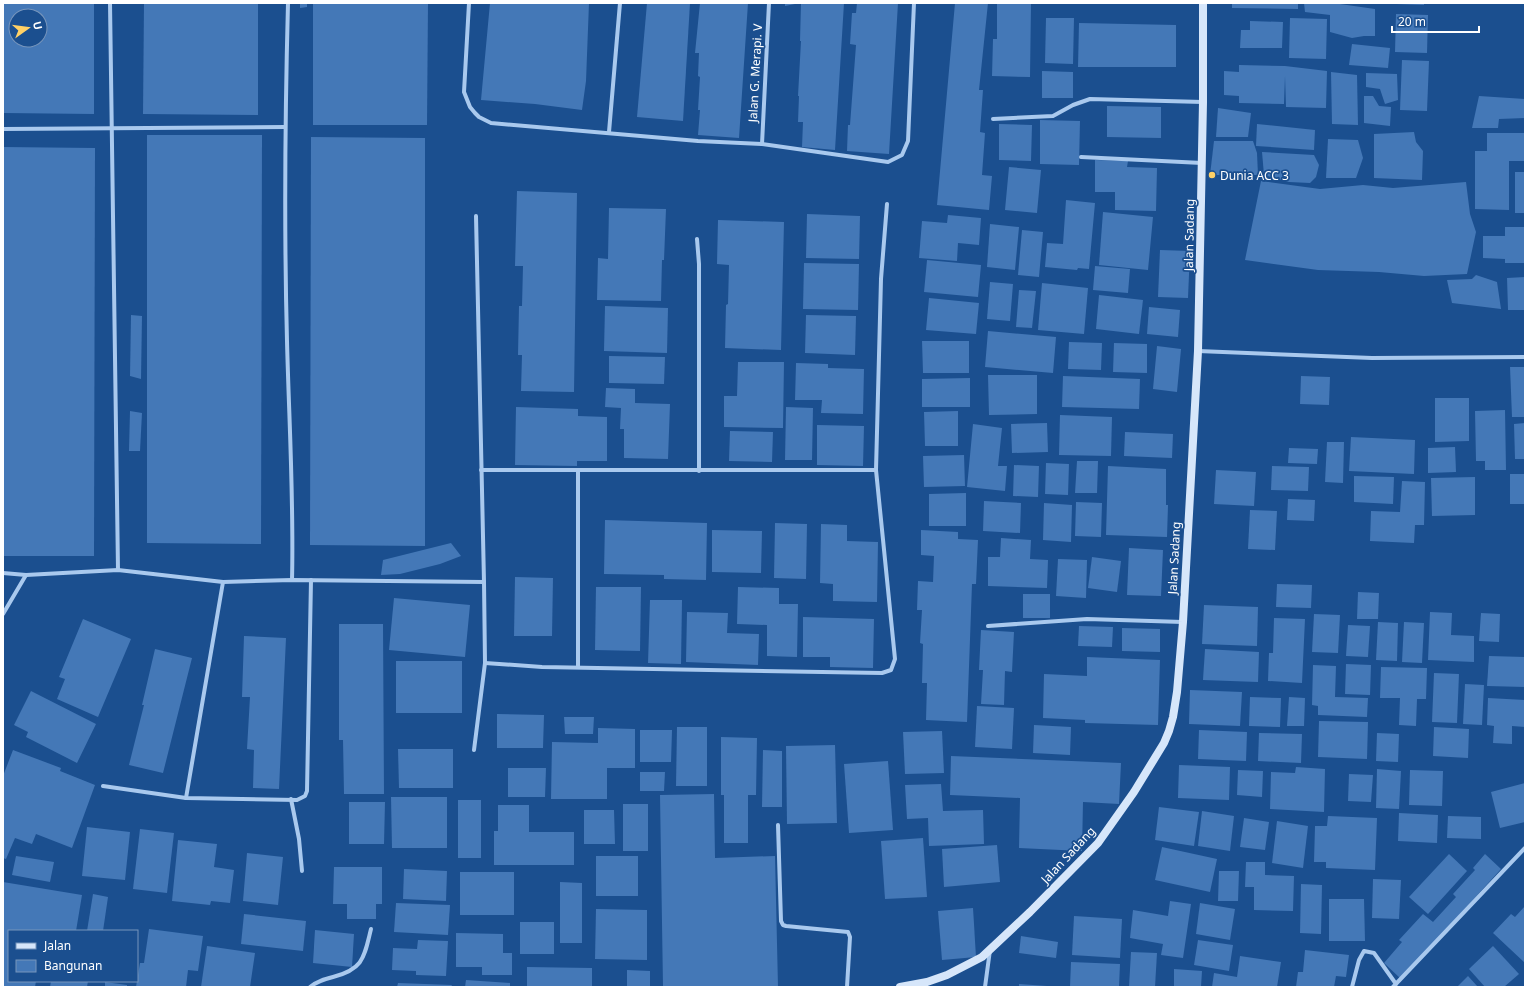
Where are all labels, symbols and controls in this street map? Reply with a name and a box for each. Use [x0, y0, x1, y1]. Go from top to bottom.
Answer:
north arrow [8, 8, 48, 48]
scale bar [1392, 8, 1479, 34]
text: 20 m [1398, 13, 1426, 30]
text: U [30, 20, 46, 31]
street label: Jalan G. Merapi. V [744, 23, 766, 124]
place label: Dunia ACC 3 [1220, 167, 1289, 184]
marker: Dunia ACC 3 [1207, 170, 1217, 180]
street label: Jalan Sadang [1180, 199, 1198, 272]
street label: Jalan Sadang [1164, 521, 1184, 596]
street label: Jalan Sadang [1036, 823, 1099, 888]
legend [8, 930, 138, 982]
text: Jalan [43, 937, 71, 954]
text: Bangunan [44, 957, 102, 974]

